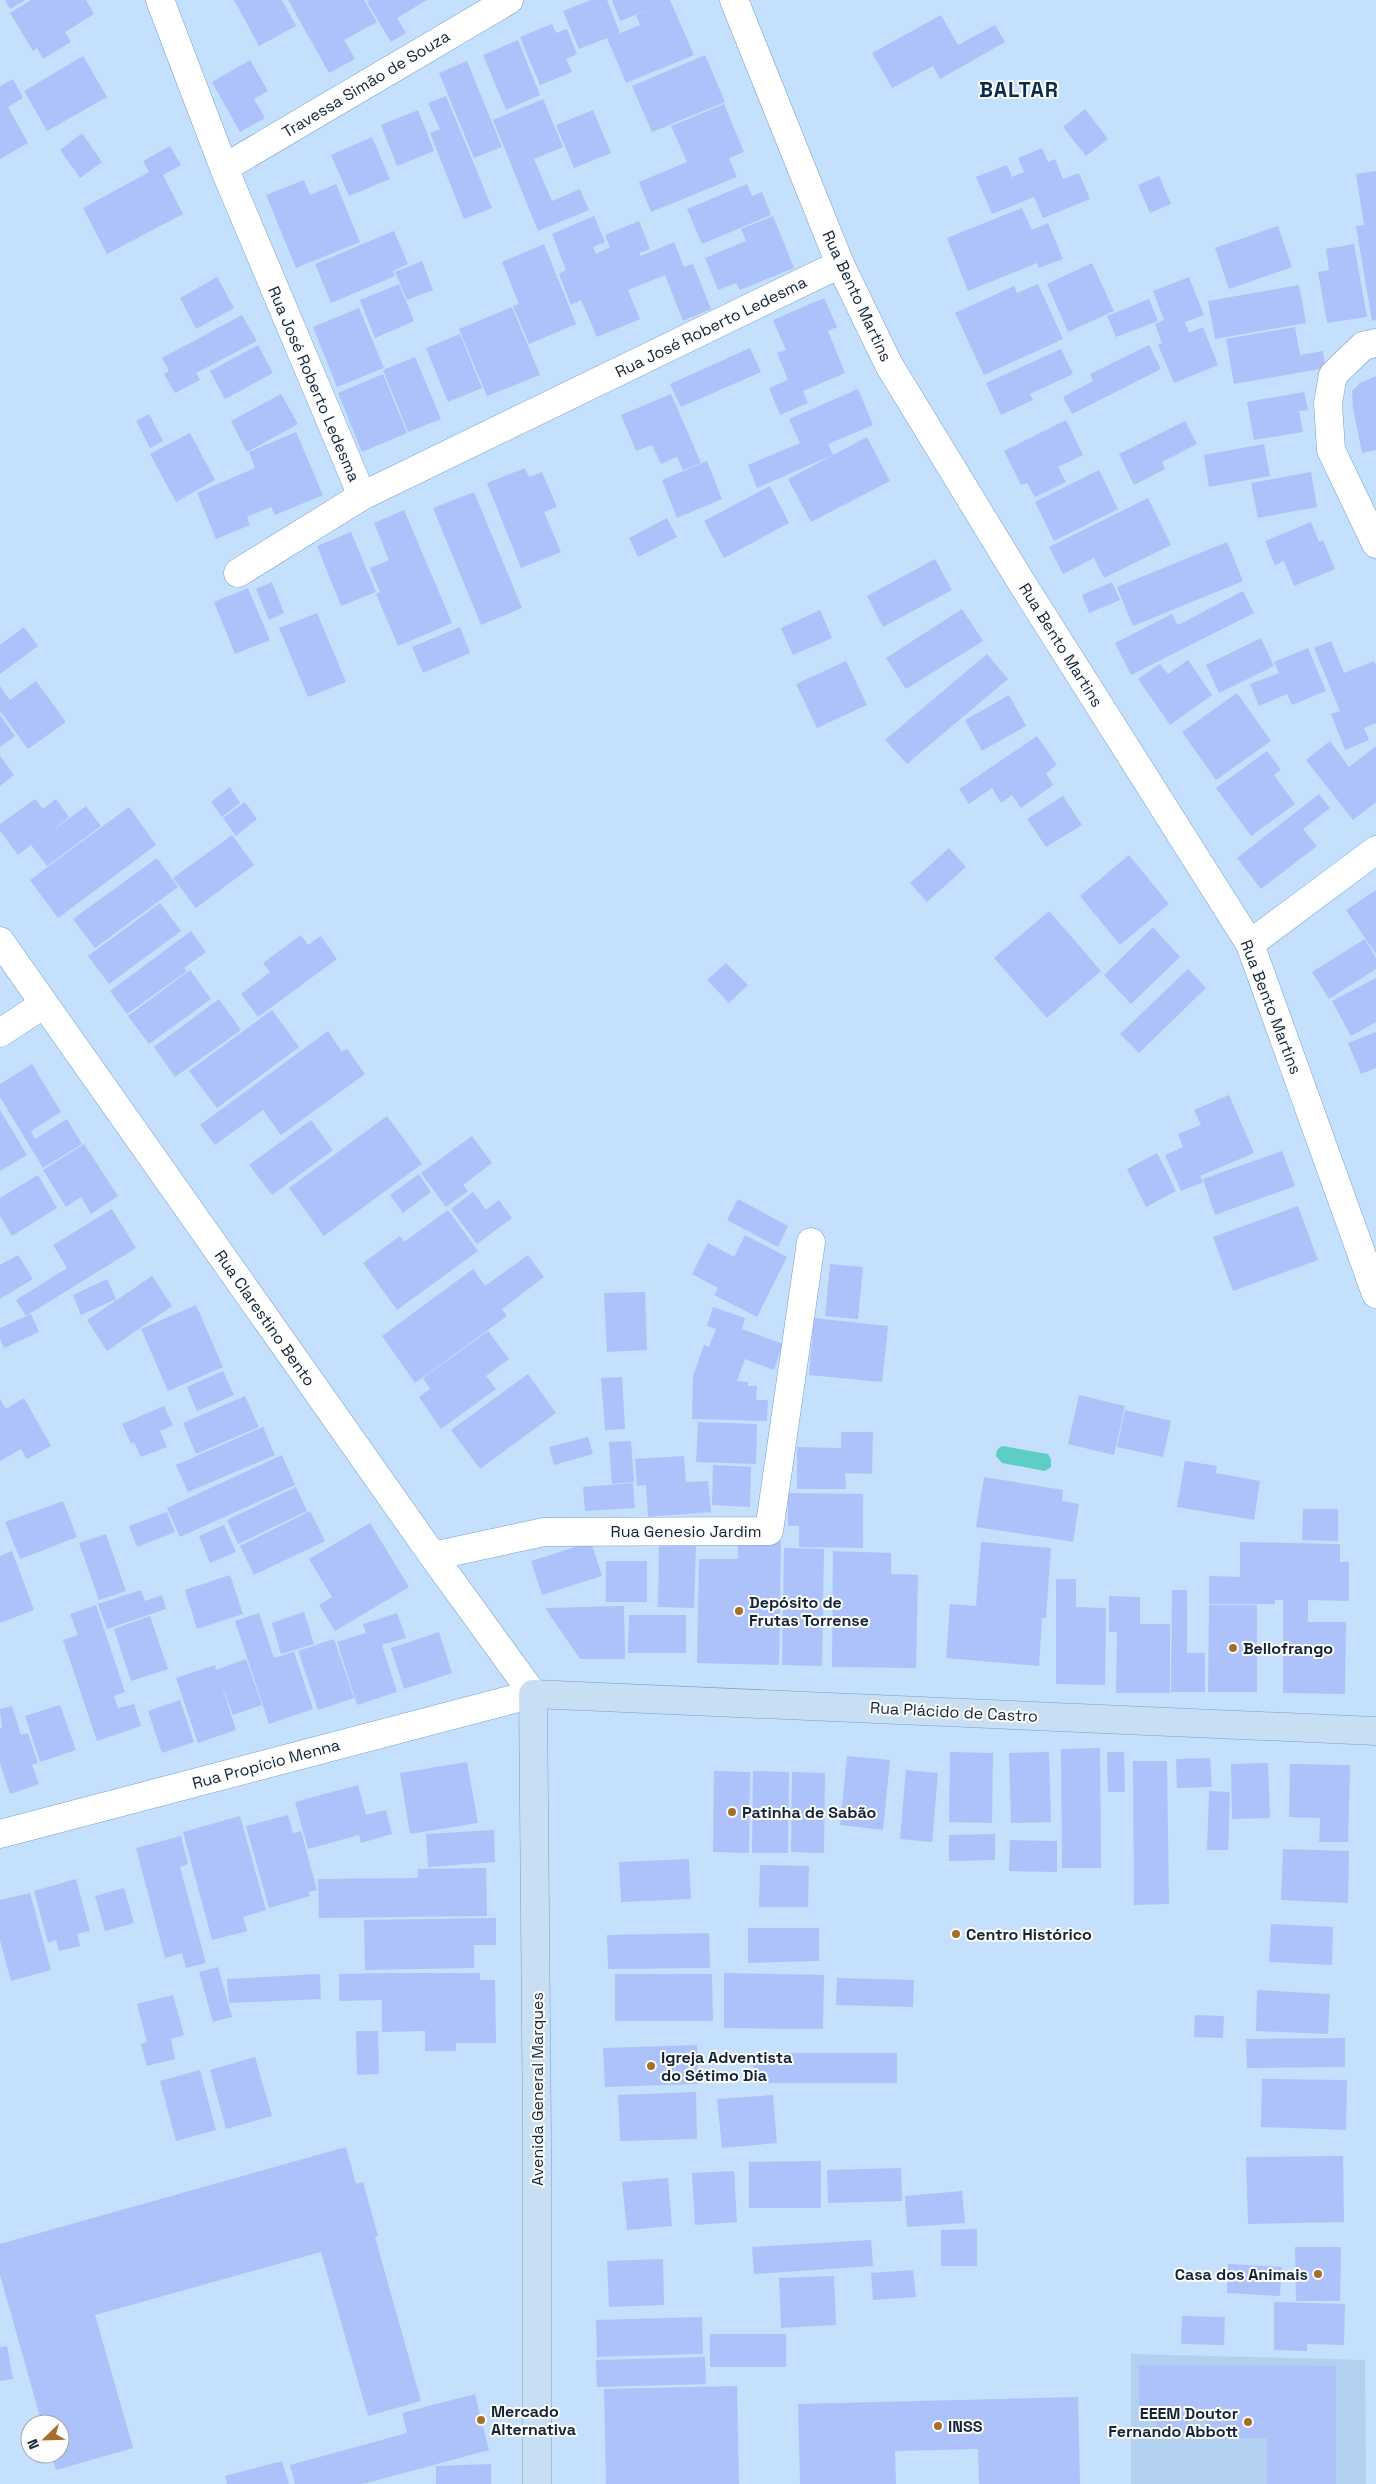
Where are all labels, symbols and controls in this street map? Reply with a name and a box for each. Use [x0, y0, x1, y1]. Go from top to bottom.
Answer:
street label: Travessa Simão de Souza [278, 26, 454, 142]
district label: BALTAR [979, 76, 1059, 103]
street label: Rua Bento Martins [817, 227, 897, 365]
street label: Rua José Roberto Ledesma [612, 271, 810, 383]
street label: Rua José Roberto Ledesma [263, 283, 365, 485]
street label: Rua Bento Martins [1014, 579, 1108, 711]
street label: Rua Bento Martins [1236, 937, 1306, 1077]
street label: Rua Clarestino Bento [210, 1246, 320, 1390]
street label: Rua Genesio Jardim [611, 1521, 761, 1542]
place label: Depósito de Frutas Torrense [749, 1592, 869, 1631]
marker: Depósito de Frutas Torrense [733, 1605, 745, 1617]
place label: Bellofrango [1243, 1638, 1333, 1659]
marker: Bellofrango [1227, 1642, 1239, 1654]
street label: Rua Plácido de Castro [870, 1697, 1038, 1727]
street label: Rua Propício Menna [190, 1734, 342, 1794]
place label: Patinha de Sabão [742, 1802, 876, 1823]
marker: Patinha de Sabão [726, 1806, 738, 1818]
place label: Centro Histórico [966, 1924, 1092, 1945]
marker: Centro Histórico [950, 1928, 962, 1940]
street label: Avenida General Marques [527, 1992, 548, 2186]
place label: Igreja Adventista do Sétimo Dia [661, 2047, 792, 2086]
marker: Igreja Adventista do Sétimo Dia [645, 2060, 657, 2072]
place label: Casa dos Animais [1175, 2264, 1308, 2285]
marker: Casa dos Animais [1312, 2268, 1324, 2280]
place label: Mercado Alternativa [491, 2401, 576, 2440]
place label: EEEM Doutor Fernando Abbott [1108, 2403, 1238, 2442]
north arrow [20, 2414, 70, 2464]
marker: Mercado Alternativa [475, 2414, 487, 2426]
place label: INSS [948, 2416, 983, 2437]
marker: EEEM Doutor Fernando Abbott [1242, 2416, 1254, 2428]
marker: INSS [932, 2420, 944, 2432]
text: N [23, 2436, 43, 2452]

